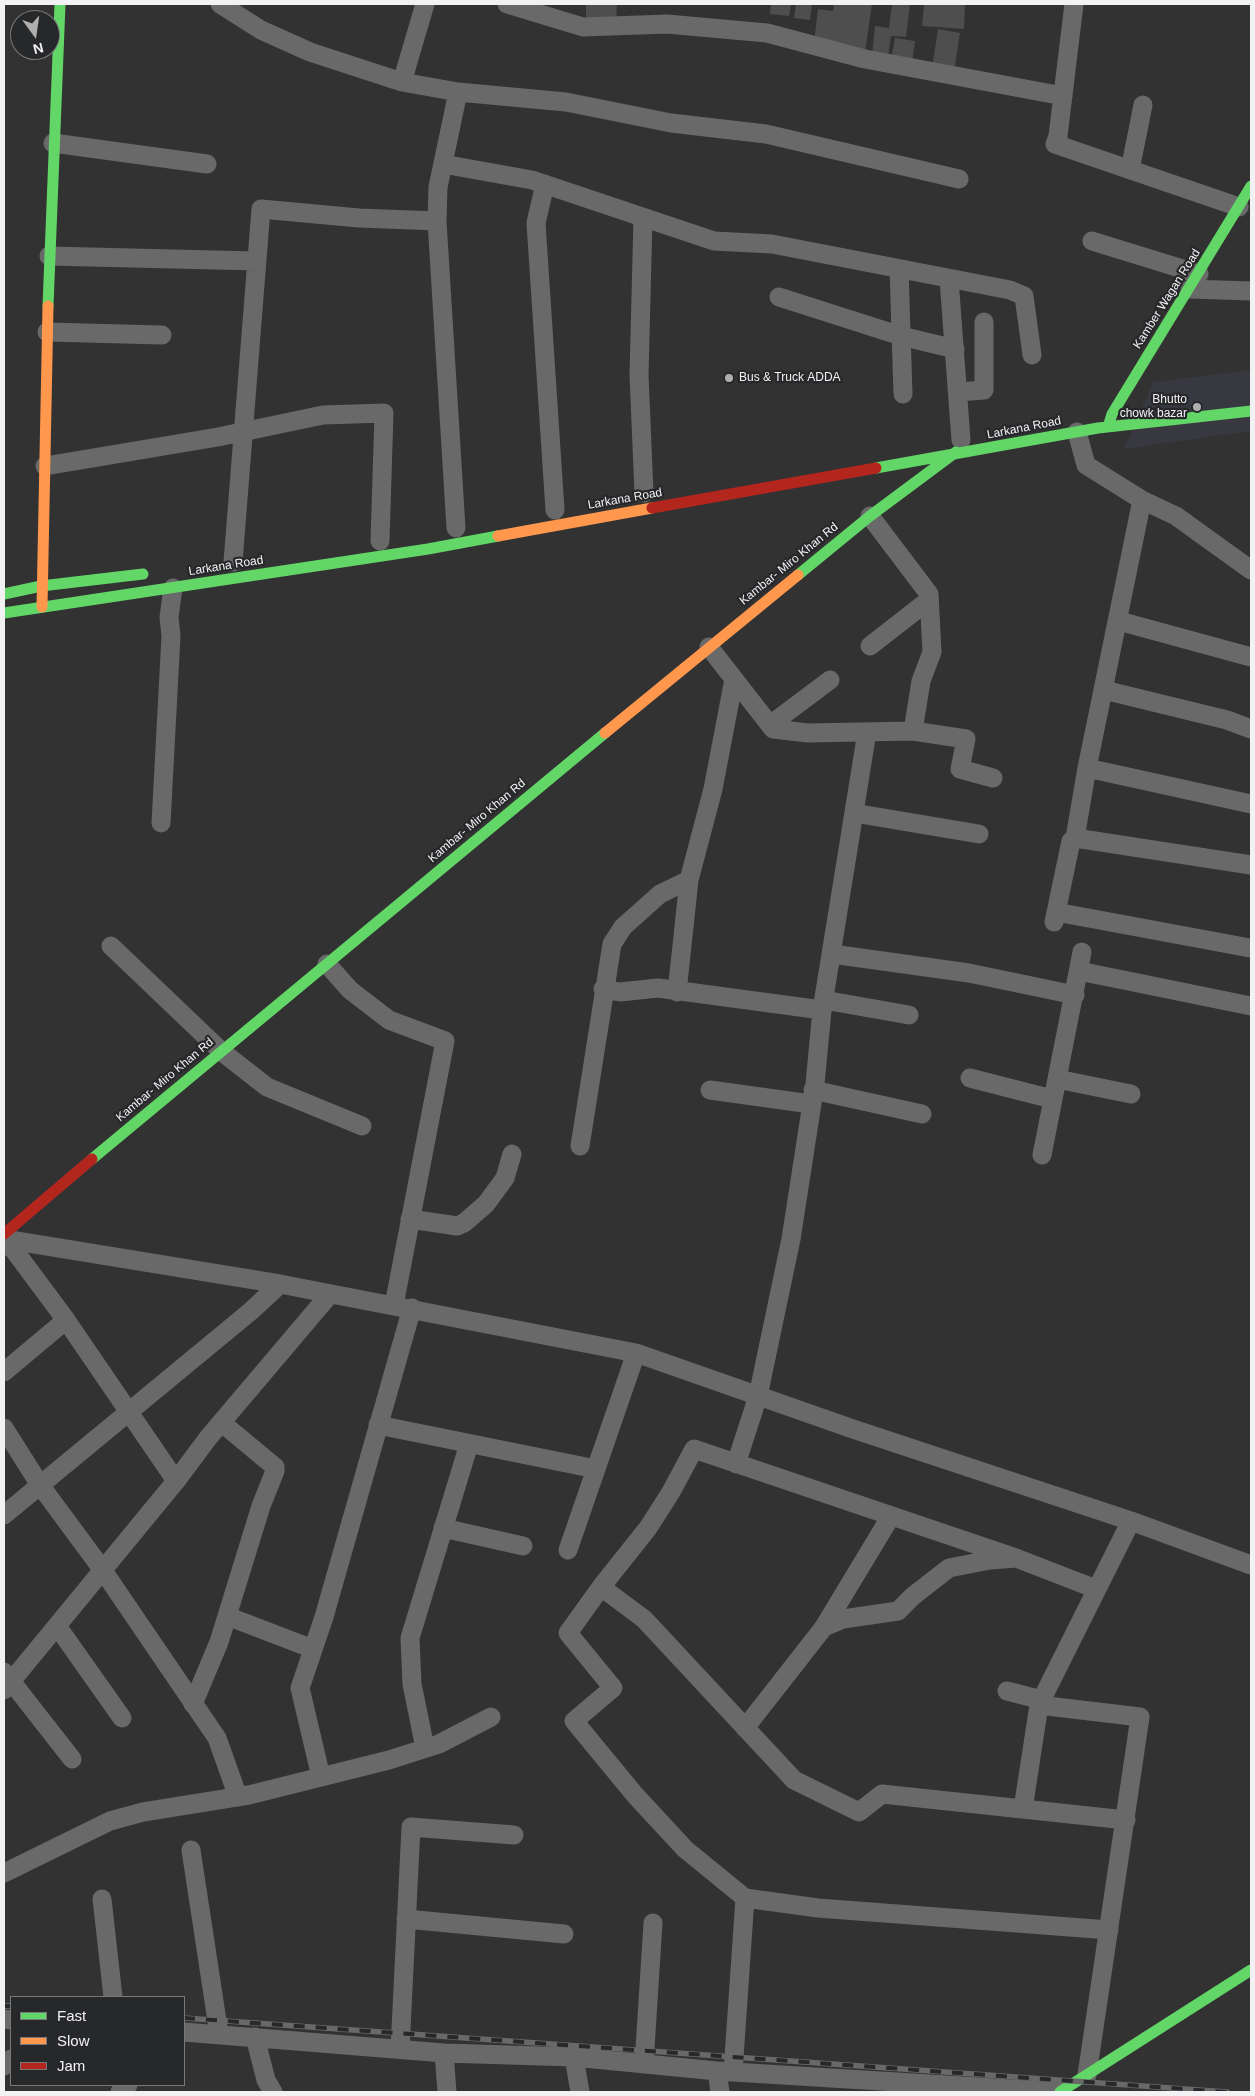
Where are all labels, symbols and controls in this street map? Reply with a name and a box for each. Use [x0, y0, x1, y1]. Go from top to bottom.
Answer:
north arrow [10, 10, 60, 60]
text: N [32, 40, 45, 58]
street label: Kamber Wagan Road [1130, 246, 1204, 352]
place label: Bus & Truck ADDA [739, 371, 841, 385]
marker: Bus & Truck ADDA [723, 372, 735, 384]
place label: Bhutto chowk bazar [1120, 393, 1187, 421]
marker: Bhutto chowk bazar [1191, 401, 1203, 413]
street label: Larkana Road [986, 414, 1062, 442]
street label: Larkana Road [587, 485, 663, 513]
street label: Kambar- Miro Khan Rd [737, 520, 841, 608]
street label: Larkana Road [188, 553, 264, 579]
street label: Kambar- Miro Khan Rd [425, 776, 529, 866]
street label: Kambar- Miro Khan Rd [113, 1035, 217, 1125]
legend [10, 1996, 185, 2086]
text: Fast [57, 2007, 86, 2024]
text: Slow [57, 2032, 90, 2049]
text: Jam [57, 2057, 85, 2074]

